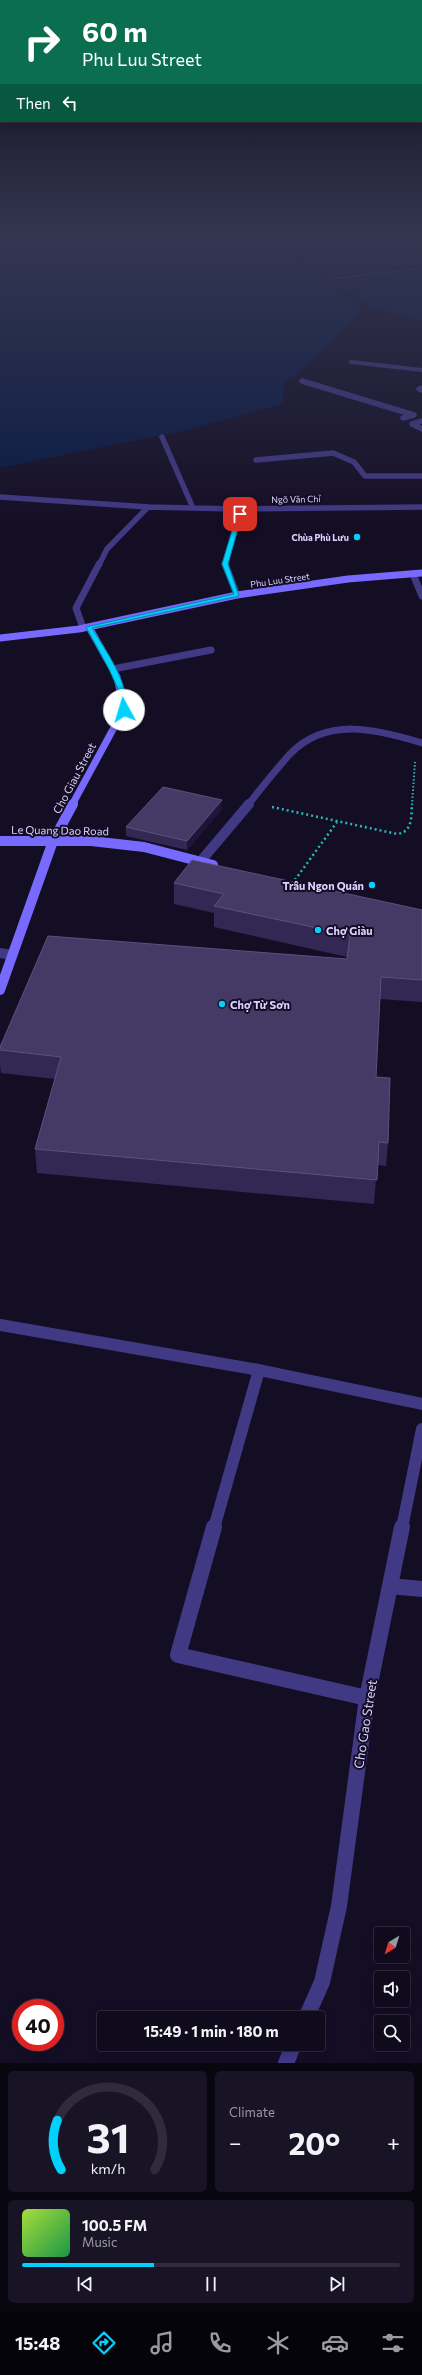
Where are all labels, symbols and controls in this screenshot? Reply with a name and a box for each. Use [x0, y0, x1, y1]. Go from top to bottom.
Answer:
text: 60 m [82, 14, 148, 48]
icon: right [16, 16, 68, 68]
text: Phu Luu Street [82, 48, 202, 70]
icon: left [59, 92, 81, 114]
text: Then [16, 94, 51, 112]
street label: Ngõ Văn Chỉ [271, 493, 322, 505]
pin [223, 497, 257, 531]
icon: arrive [229, 503, 251, 525]
place label: Chùa Phù Lưu [291, 532, 349, 543]
marker: Chùa Phù Lưu [352, 532, 362, 542]
street label: Phu Luu Street [250, 570, 311, 590]
position arrow [103, 689, 145, 731]
street label: Cho Giau Street [50, 740, 98, 816]
street label: Le Quang Dao Road [11, 823, 109, 837]
place label: Trâu Ngon Quán [282, 879, 364, 892]
marker: Trâu Ngon Quán [367, 880, 377, 890]
place label: Chợ Giàu [326, 924, 372, 938]
marker: Chợ Giàu [313, 925, 323, 935]
place label: Chợ Từ Sơn [230, 998, 290, 1012]
marker: Chợ Từ Sơn [217, 999, 227, 1009]
street label: Cho Gao Street [350, 1678, 380, 1770]
north arrow [374, 1927, 410, 1963]
map controls [374, 1927, 410, 2051]
button: sound [374, 1971, 410, 2007]
speed limit sign: 40 [12, 1999, 64, 2051]
button: search [374, 2015, 410, 2051]
text: 15:49 · 1 min · 180 m [144, 2022, 278, 2040]
text: Climate [229, 2104, 275, 2120]
text: 31 [86, 2110, 129, 2161]
text: 20° [288, 2124, 340, 2161]
text: − [229, 2129, 242, 2156]
text: + [387, 2129, 400, 2156]
text: km/h [90, 2158, 125, 2176]
text: 100.5 FM [82, 2216, 147, 2234]
text: Music [82, 2234, 117, 2250]
icon: previous [74, 2273, 96, 2295]
icon: pause [200, 2273, 222, 2295]
icon: next [326, 2273, 348, 2295]
icon: directions [90, 2329, 118, 2357]
icon: music [148, 2329, 176, 2357]
icon: phone [206, 2329, 234, 2357]
icon: climate [264, 2329, 292, 2357]
icon: car [321, 2329, 349, 2357]
icon: filters [379, 2329, 407, 2357]
text: 15:48 [15, 2332, 60, 2354]

